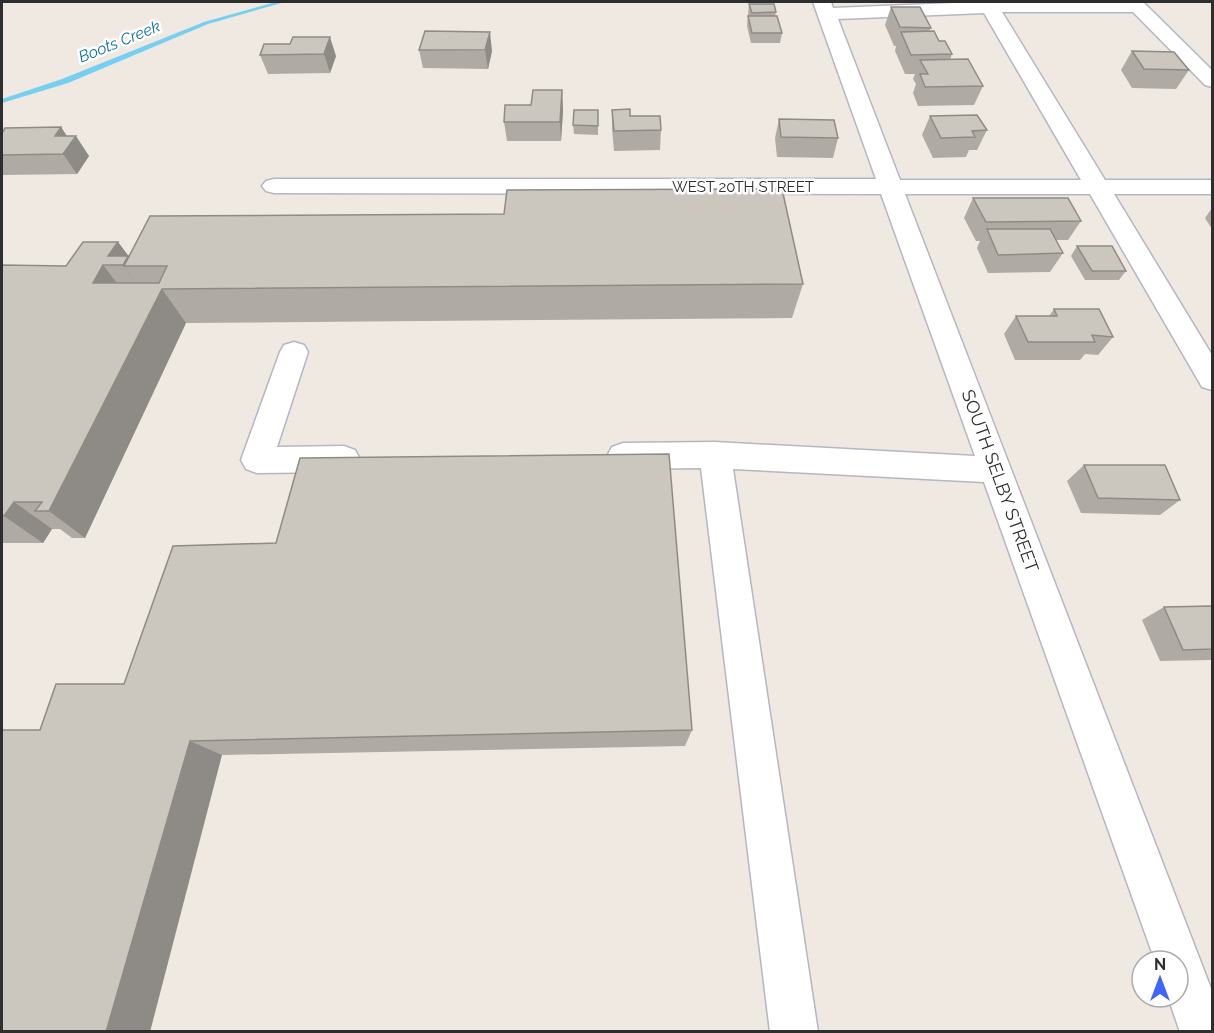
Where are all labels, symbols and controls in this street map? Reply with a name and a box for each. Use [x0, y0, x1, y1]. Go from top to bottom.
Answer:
water label: Boots Creek [76, 16, 163, 66]
street label: WEST 20TH STREET [672, 178, 814, 196]
street label: SOUTH SELBY STREET [958, 387, 1043, 575]
north arrow [1130, 949, 1190, 1009]
text: N [1154, 955, 1166, 974]

